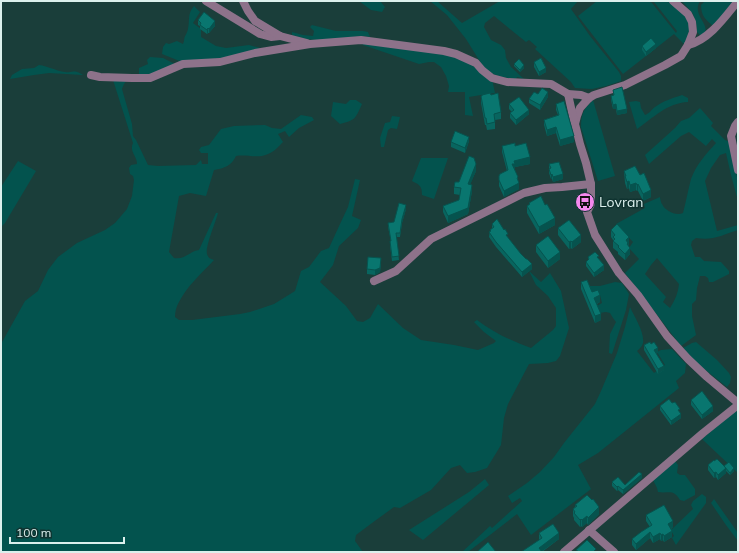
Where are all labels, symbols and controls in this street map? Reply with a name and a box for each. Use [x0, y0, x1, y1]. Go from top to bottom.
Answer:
bus stop icon: Lovran [574, 191, 596, 213]
place label: Lovran [599, 193, 644, 211]
scale bar [10, 519, 124, 545]
text: 100 m [16, 525, 51, 540]

